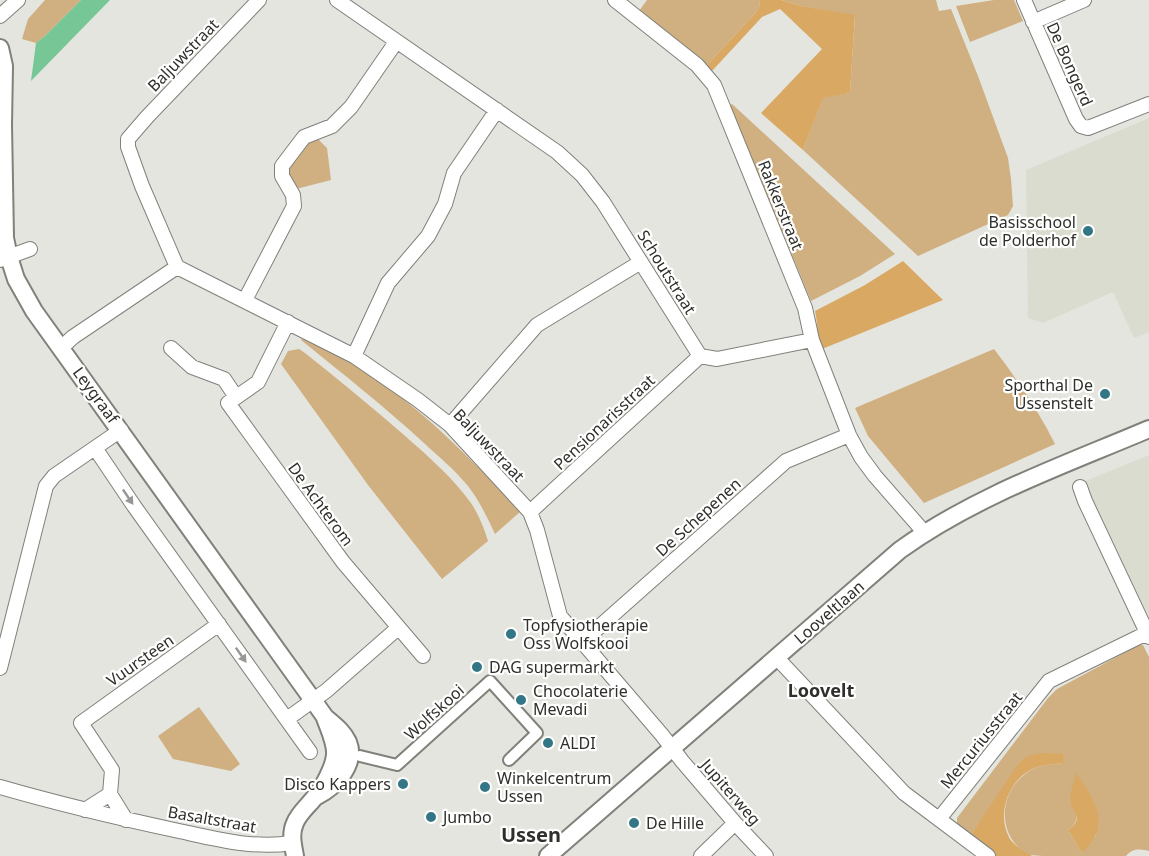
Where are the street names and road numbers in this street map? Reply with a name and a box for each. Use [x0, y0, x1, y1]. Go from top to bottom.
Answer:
street label: Baljuwstraat [143, 14, 224, 96]
street label: De Bongerd [1042, 18, 1098, 110]
street label: Rakkerstraat [753, 157, 809, 253]
street label: Schoutstraat [632, 226, 702, 318]
street label: Leygraaf [68, 362, 125, 429]
street label: Pensionarisstraat [549, 369, 659, 475]
street label: Baljuwstraat [449, 404, 530, 486]
street label: De Achterom [283, 458, 359, 550]
street label: De Schepenen [651, 473, 745, 561]
street label: Looveltlaan [789, 575, 869, 649]
street label: Vuursteen [102, 629, 178, 691]
street label: Wolfskooi [399, 679, 469, 745]
street label: Mercuriusstraat [935, 687, 1027, 793]
street label: Jupiterweg [695, 753, 766, 830]
street label: Basaltstraat [166, 800, 258, 838]

